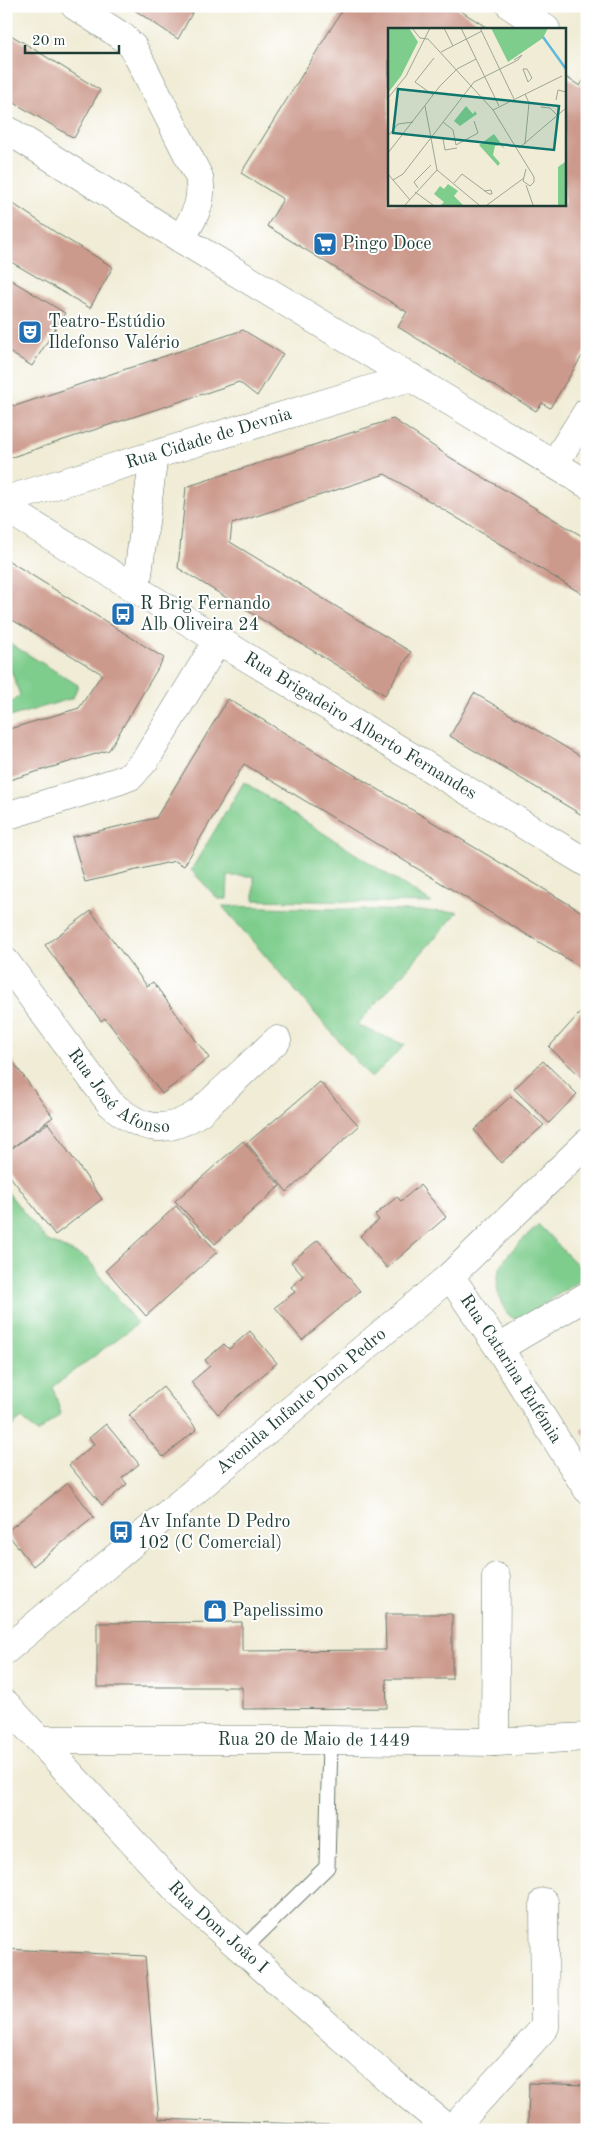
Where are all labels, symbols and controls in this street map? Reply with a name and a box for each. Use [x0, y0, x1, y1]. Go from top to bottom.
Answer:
scale bar [25, 22, 119, 54]
inset map [388, 28, 566, 205]
text: 20 m [32, 34, 66, 49]
supermarket icon: Pingo Doce [312, 231, 338, 257]
place label: Pingo Doce [342, 235, 432, 253]
place label: Teatro-Estúdio Ildefonso Valério [48, 313, 180, 352]
theatre icon: Teatro-Estúdio Ildefonso Valério [17, 319, 43, 345]
street label: Rua Cidade de Devnia [124, 405, 294, 472]
place label: R Brig Fernando Alb Oliveira 24 [140, 595, 271, 634]
bus stop icon: R Brig Fernando Alb Oliveira 24 [110, 601, 136, 627]
street label: Rua Brigadeiro Alberto Fernandes [241, 649, 480, 803]
street label: Rua José Afonso [64, 1045, 171, 1136]
street label: Rua Catarina Eufémia [456, 1291, 565, 1446]
street label: Avenida Infante Dom Pedro [213, 1325, 390, 1478]
place label: Av Infante D Pedro 102 (C Comercial) [138, 1513, 291, 1552]
bus stop icon: Av Infante D Pedro 102 (C Comercial) [108, 1519, 134, 1545]
shop icon: Papelissimo [202, 1598, 228, 1624]
place label: Papelissimo [232, 1602, 323, 1620]
street label: Rua 20 de Maio de 1449 [218, 1731, 410, 1750]
street label: Rua Dom João I [165, 1878, 271, 1977]

